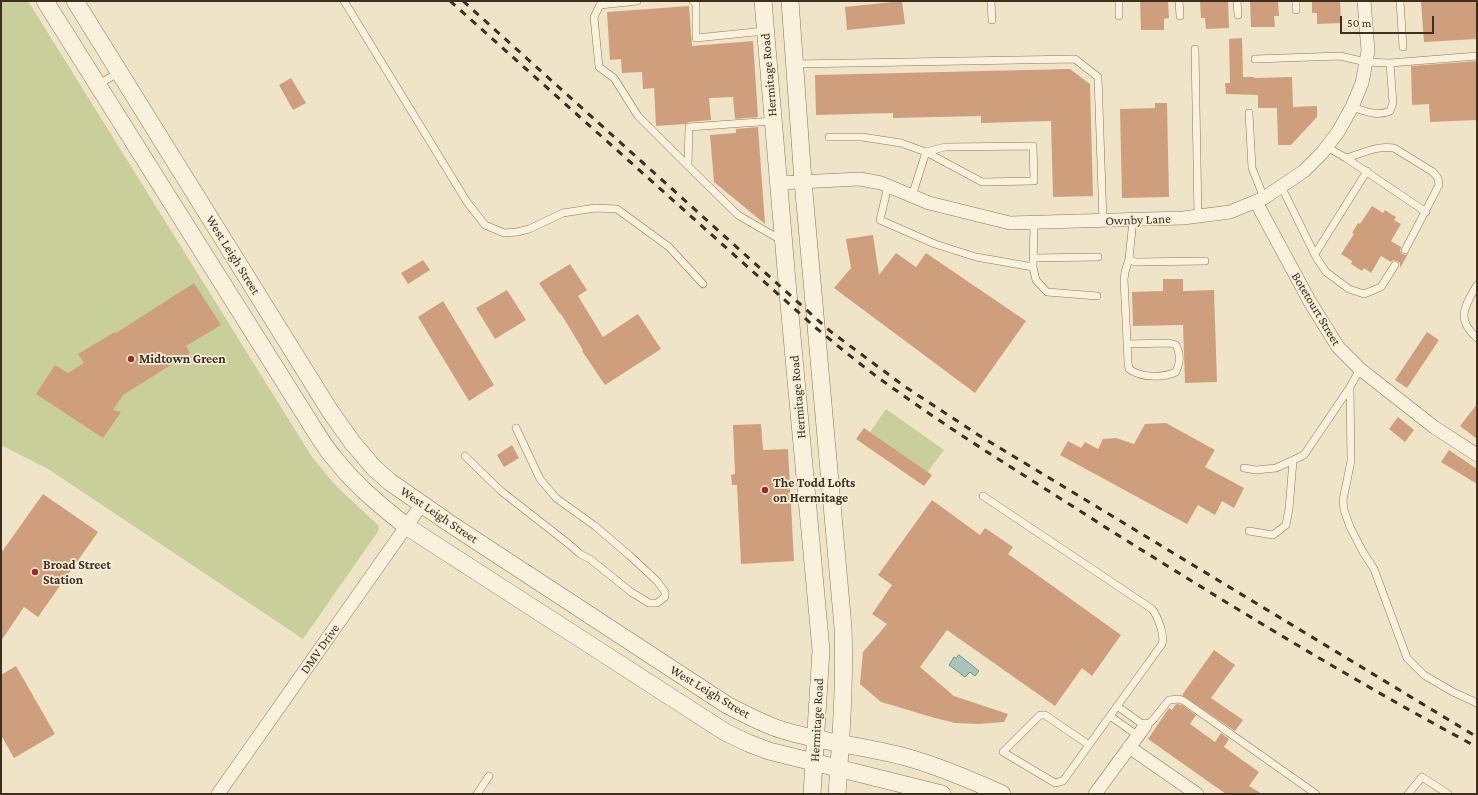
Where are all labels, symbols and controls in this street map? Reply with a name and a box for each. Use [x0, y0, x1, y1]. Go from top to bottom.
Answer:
scale bar [1342, 8, 1436, 34]
text: 50 m [1347, 16, 1371, 30]
street label: Hermitage Road [758, 33, 780, 117]
street label: Ownby Lane [1105, 211, 1171, 229]
street label: West Leigh Street [202, 212, 264, 298]
street label: Botetourt Street [1288, 269, 1344, 349]
place label: Midtown Green [139, 351, 226, 367]
marker: Midtown Green [126, 354, 136, 364]
street label: Hermitage Road [787, 355, 809, 439]
place label: The Todd Lofts on Hermitage [773, 475, 855, 506]
street label: West Leigh Street [397, 483, 481, 547]
marker: The Todd Lofts on Hermitage [760, 485, 770, 495]
place label: Broad Street Station [43, 557, 111, 588]
marker: Broad Street Station [30, 567, 40, 577]
street label: DMV Drive [297, 621, 343, 677]
street label: West Leigh Street [667, 662, 753, 722]
street label: Hermitage Road [807, 678, 827, 762]

